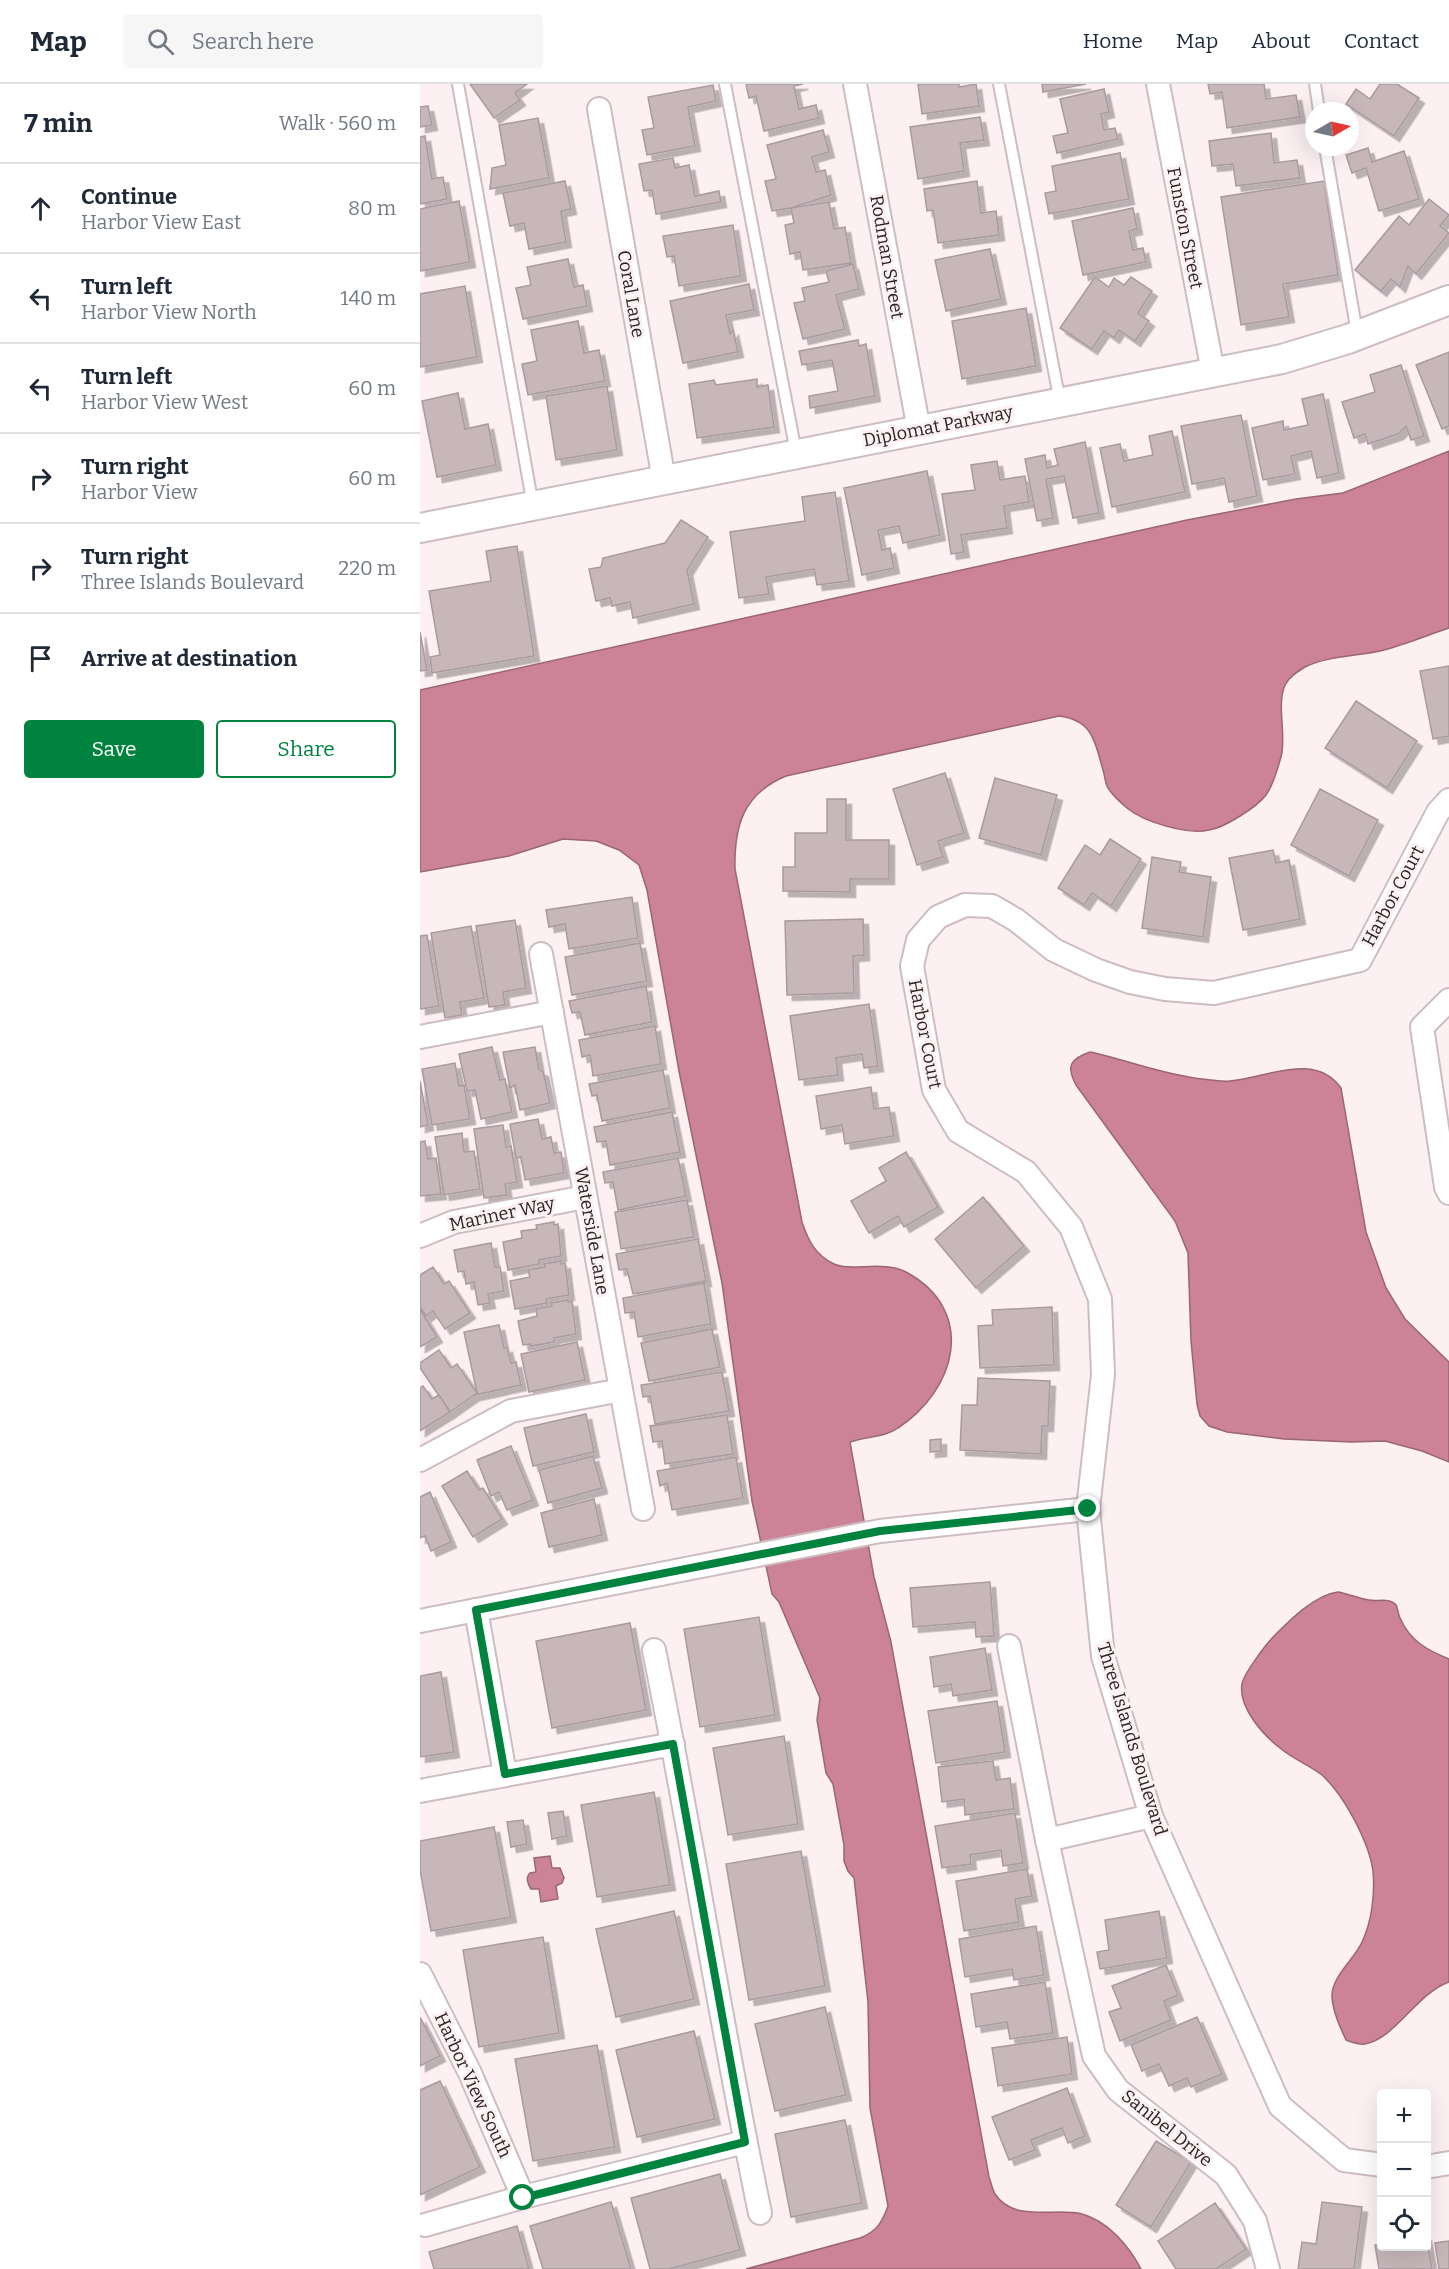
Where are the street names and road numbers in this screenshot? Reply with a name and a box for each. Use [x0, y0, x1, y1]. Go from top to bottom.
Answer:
street label: Funston Street [1162, 165, 1208, 291]
street label: Rodman Street [865, 193, 909, 321]
street label: Coral Lane [613, 249, 649, 339]
street label: Diplomat Parkway [861, 401, 1015, 451]
street label: Harbor Court [1357, 841, 1429, 950]
street label: Harbor Court [904, 977, 946, 1091]
street label: Waterside Lane [570, 1165, 614, 1297]
street label: Mariner Way [447, 1192, 557, 1236]
street label: Three Islands Boulevard [1092, 1640, 1172, 1839]
street label: Harbor View South [430, 2009, 516, 2161]
street label: Sanibel Drive [1117, 2085, 1217, 2171]

